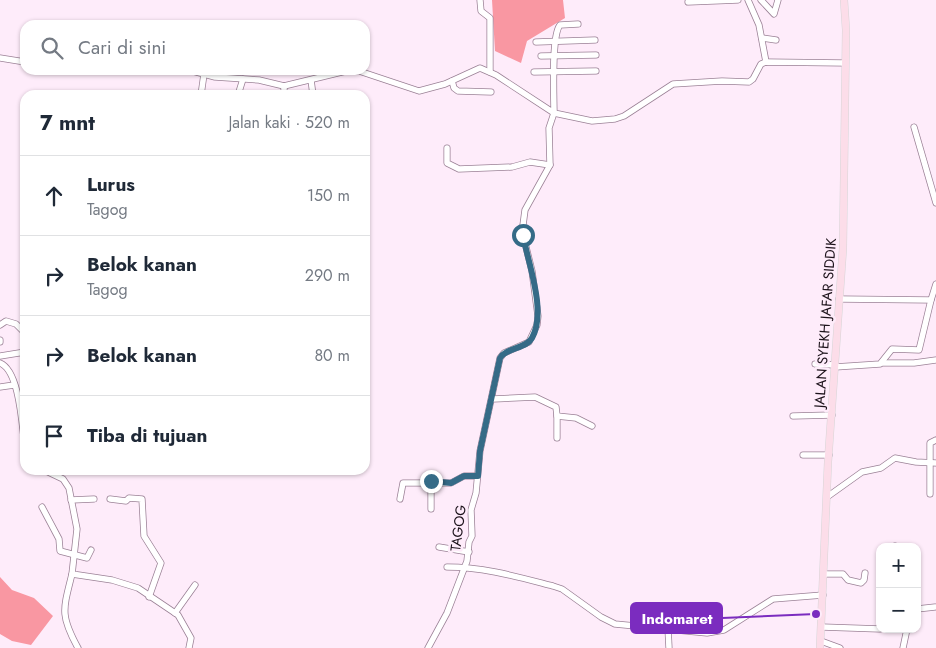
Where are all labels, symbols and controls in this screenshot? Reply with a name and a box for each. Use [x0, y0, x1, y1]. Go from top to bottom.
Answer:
search box [20, 20, 370, 75]
icon: search [38, 34, 66, 62]
text: Cari di sini [78, 34, 166, 61]
text: 7 mnt [40, 108, 95, 138]
text: Jalan kaki · 520 m [229, 111, 350, 134]
text: Lurus [87, 171, 135, 198]
icon: ahead [40, 182, 68, 210]
text: 150 m [307, 184, 350, 207]
text: Tagog [87, 198, 128, 221]
route start [512, 224, 535, 247]
street label: JALAN SYEKH JAFAR SIDDIK [809, 237, 841, 411]
text: Belok kanan [87, 251, 197, 278]
icon: right [40, 262, 68, 290]
text: 290 m [305, 264, 350, 287]
text: Tagog [87, 278, 128, 301]
icon: right [40, 342, 68, 370]
text: Belok kanan [87, 342, 197, 369]
text: 80 m [314, 344, 350, 367]
icon: arrive [40, 422, 68, 450]
text: Tiba di tujuan [87, 422, 207, 449]
route end [420, 470, 443, 493]
street label: TAGOG [445, 503, 471, 552]
map controls [876, 543, 921, 633]
button: + [876, 543, 921, 588]
button: − [876, 588, 921, 633]
callout: Indomaret [631, 603, 722, 633]
text: Indomaret [641, 608, 713, 630]

